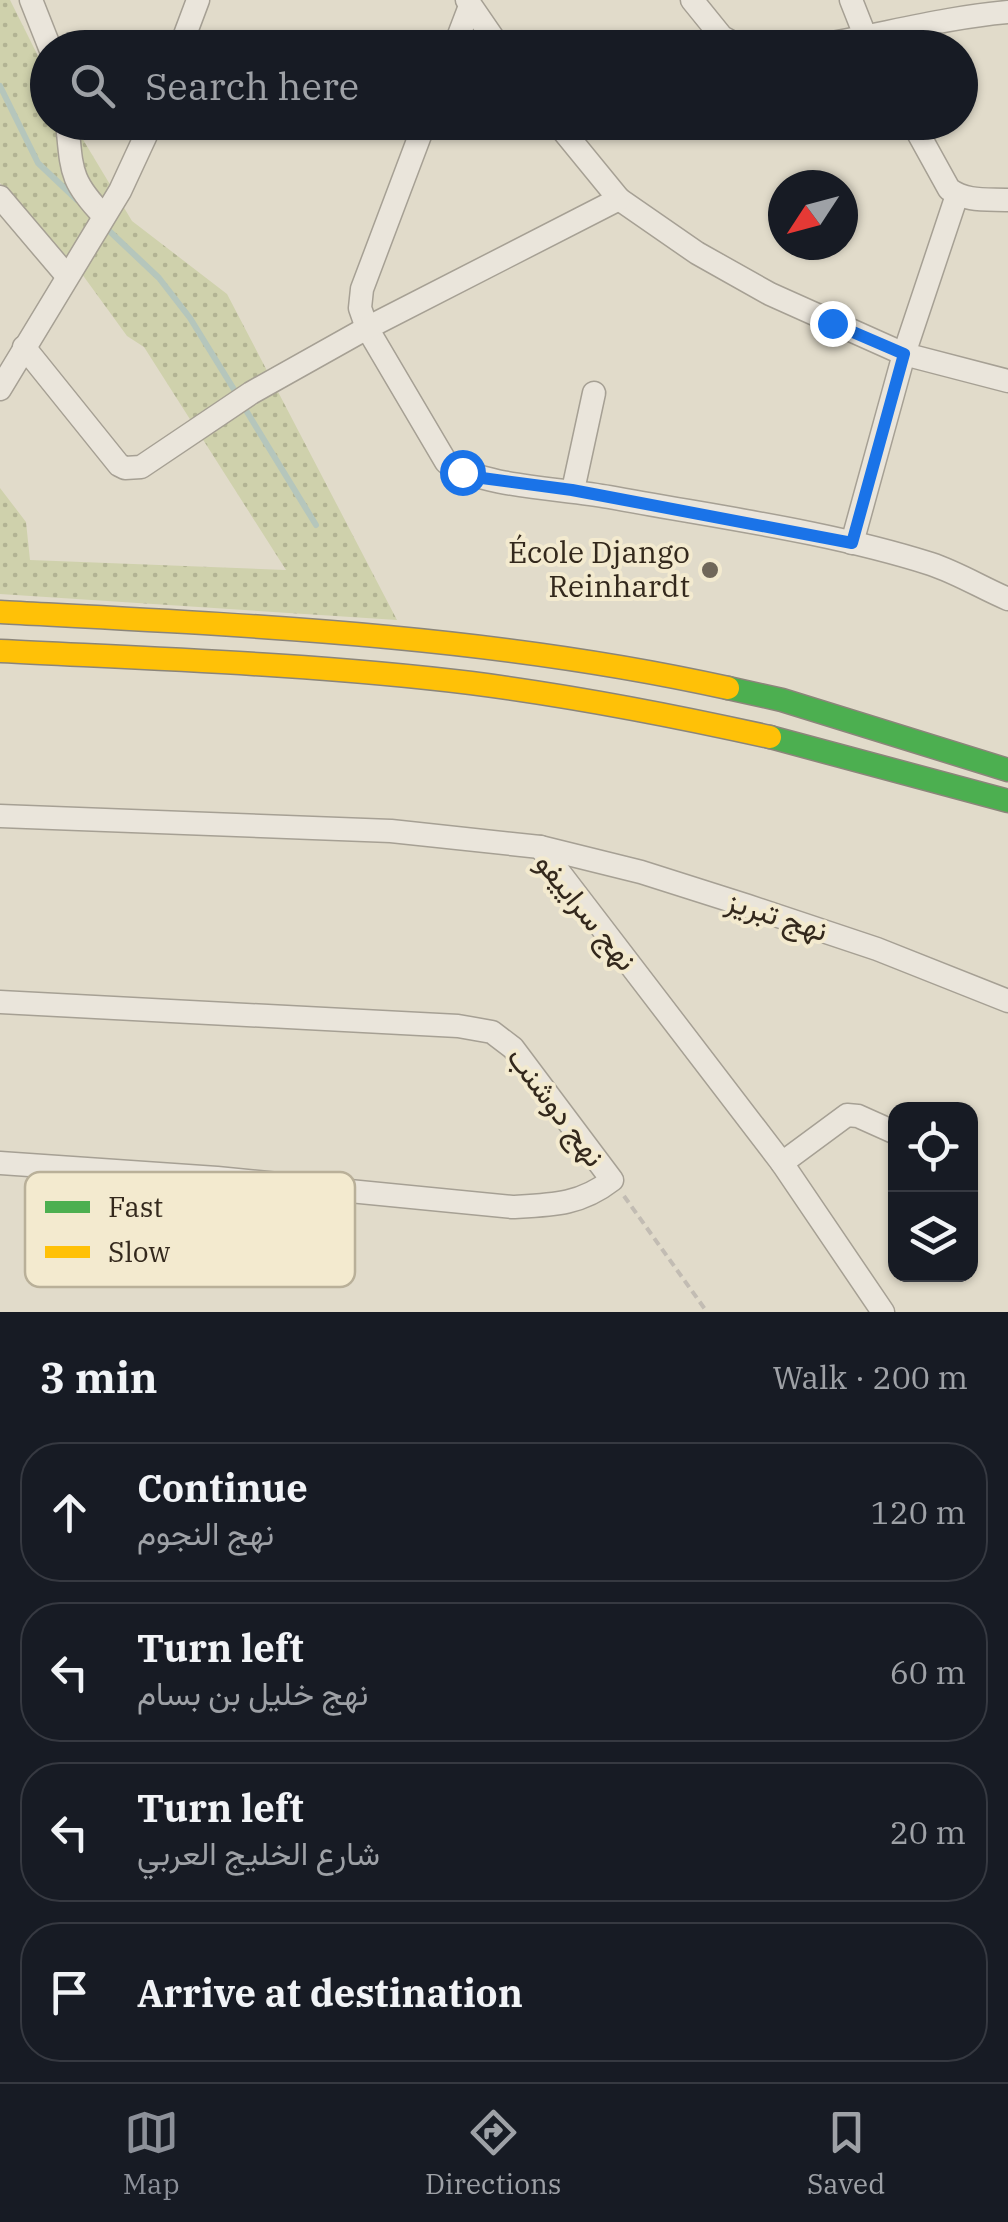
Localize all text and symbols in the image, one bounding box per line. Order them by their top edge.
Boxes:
search box [30,30,978,140]
icon: search [65,58,120,113]
text: Search here [145,61,359,110]
north arrow [768,170,858,260]
route end [810,301,856,347]
route start [440,450,486,496]
place label: École Django Reinhardt [508,532,690,605]
marker: École Django Reinhardt [699,559,721,581]
street label: نهج سراييفو [526,844,647,979]
street label: نهج تبريز [720,880,833,951]
street label: نهج دوشنب [498,1038,615,1175]
map controls [888,1102,978,1282]
button: locate [888,1102,978,1192]
legend [25,1172,355,1287]
text: Fast [108,1188,163,1225]
button: layers [888,1192,978,1282]
text: Slow [108,1233,170,1270]
text: 3 min [40,1350,158,1405]
text: Walk · 200 m [772,1356,968,1398]
text: Continue [137,1463,308,1512]
icon: ahead [42,1485,97,1540]
text: 120 m [870,1491,966,1533]
text: نهج النجوم [137,1512,274,1554]
text: Turn left [137,1623,304,1672]
icon: left [42,1645,97,1700]
text: 60 m [890,1651,966,1693]
text: نهج خليل بن بسام [137,1672,368,1714]
text: Turn left [137,1783,304,1832]
icon: left [42,1805,97,1860]
text: 20 m [890,1811,966,1853]
text: شارع الخليج العربي [137,1832,380,1874]
icon: arrive [42,1965,97,2020]
text: Arrive at destination [137,1968,523,2017]
tab: Map [123,2105,180,2202]
tab: Directions [425,2105,562,2202]
tab: Saved [807,2105,885,2202]

